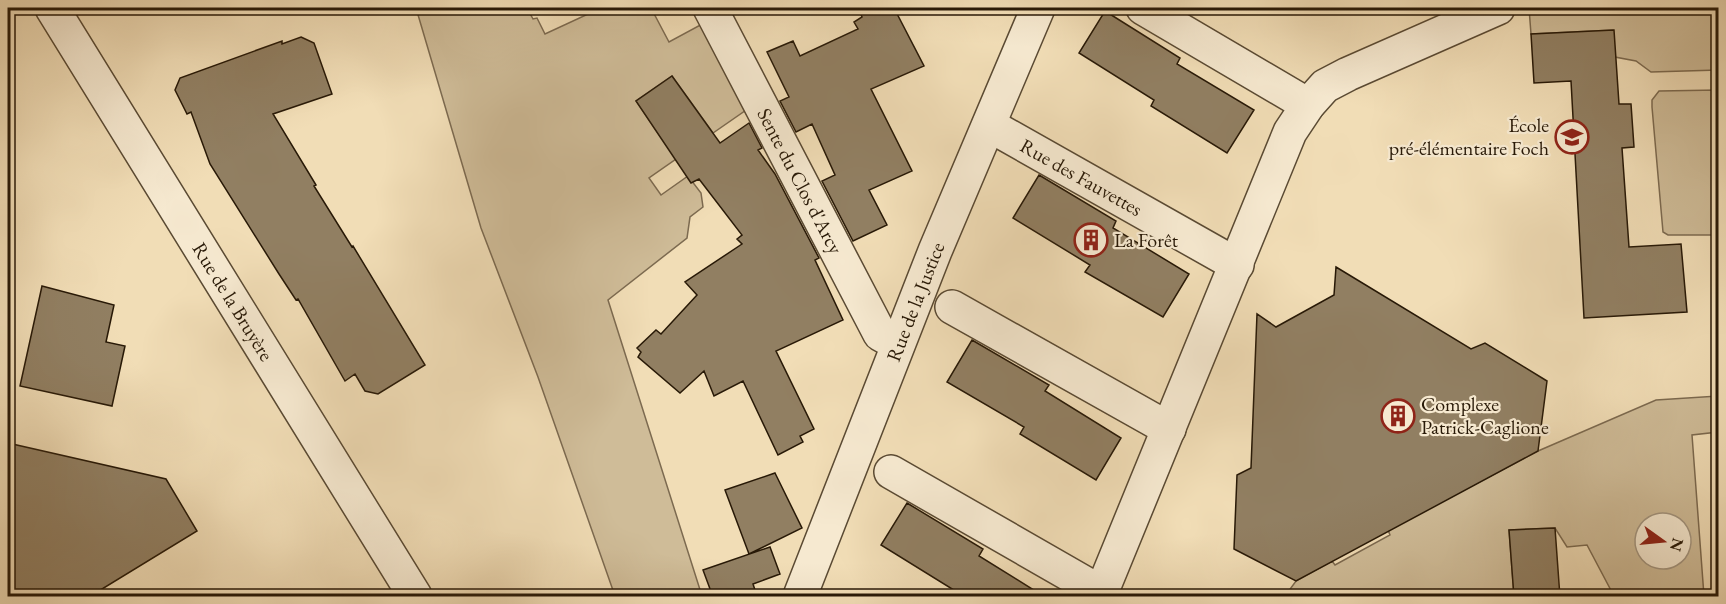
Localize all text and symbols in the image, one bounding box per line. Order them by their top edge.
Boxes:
street label: Sente du Clos d'Arcy [751,104,849,259]
place label: École pré-élémentaire Foch [1389,112,1549,161]
school or university icon: École pré-élémentaire Foch [1554,119,1590,155]
street label: Rue des Fauvettes [1016,132,1147,222]
building icon: La Forêt [1073,222,1109,258]
place label: La Forêt [1114,227,1179,253]
street label: Rue de la Bruyère [187,237,280,366]
street label: Rue de la Justice [880,238,950,365]
place label: Complexe Patrick-Caglione [1421,391,1549,440]
building icon: Complexe Patrick-Caglione [1380,398,1416,434]
north arrow [1633,511,1693,571]
text: N [1665,536,1689,554]

